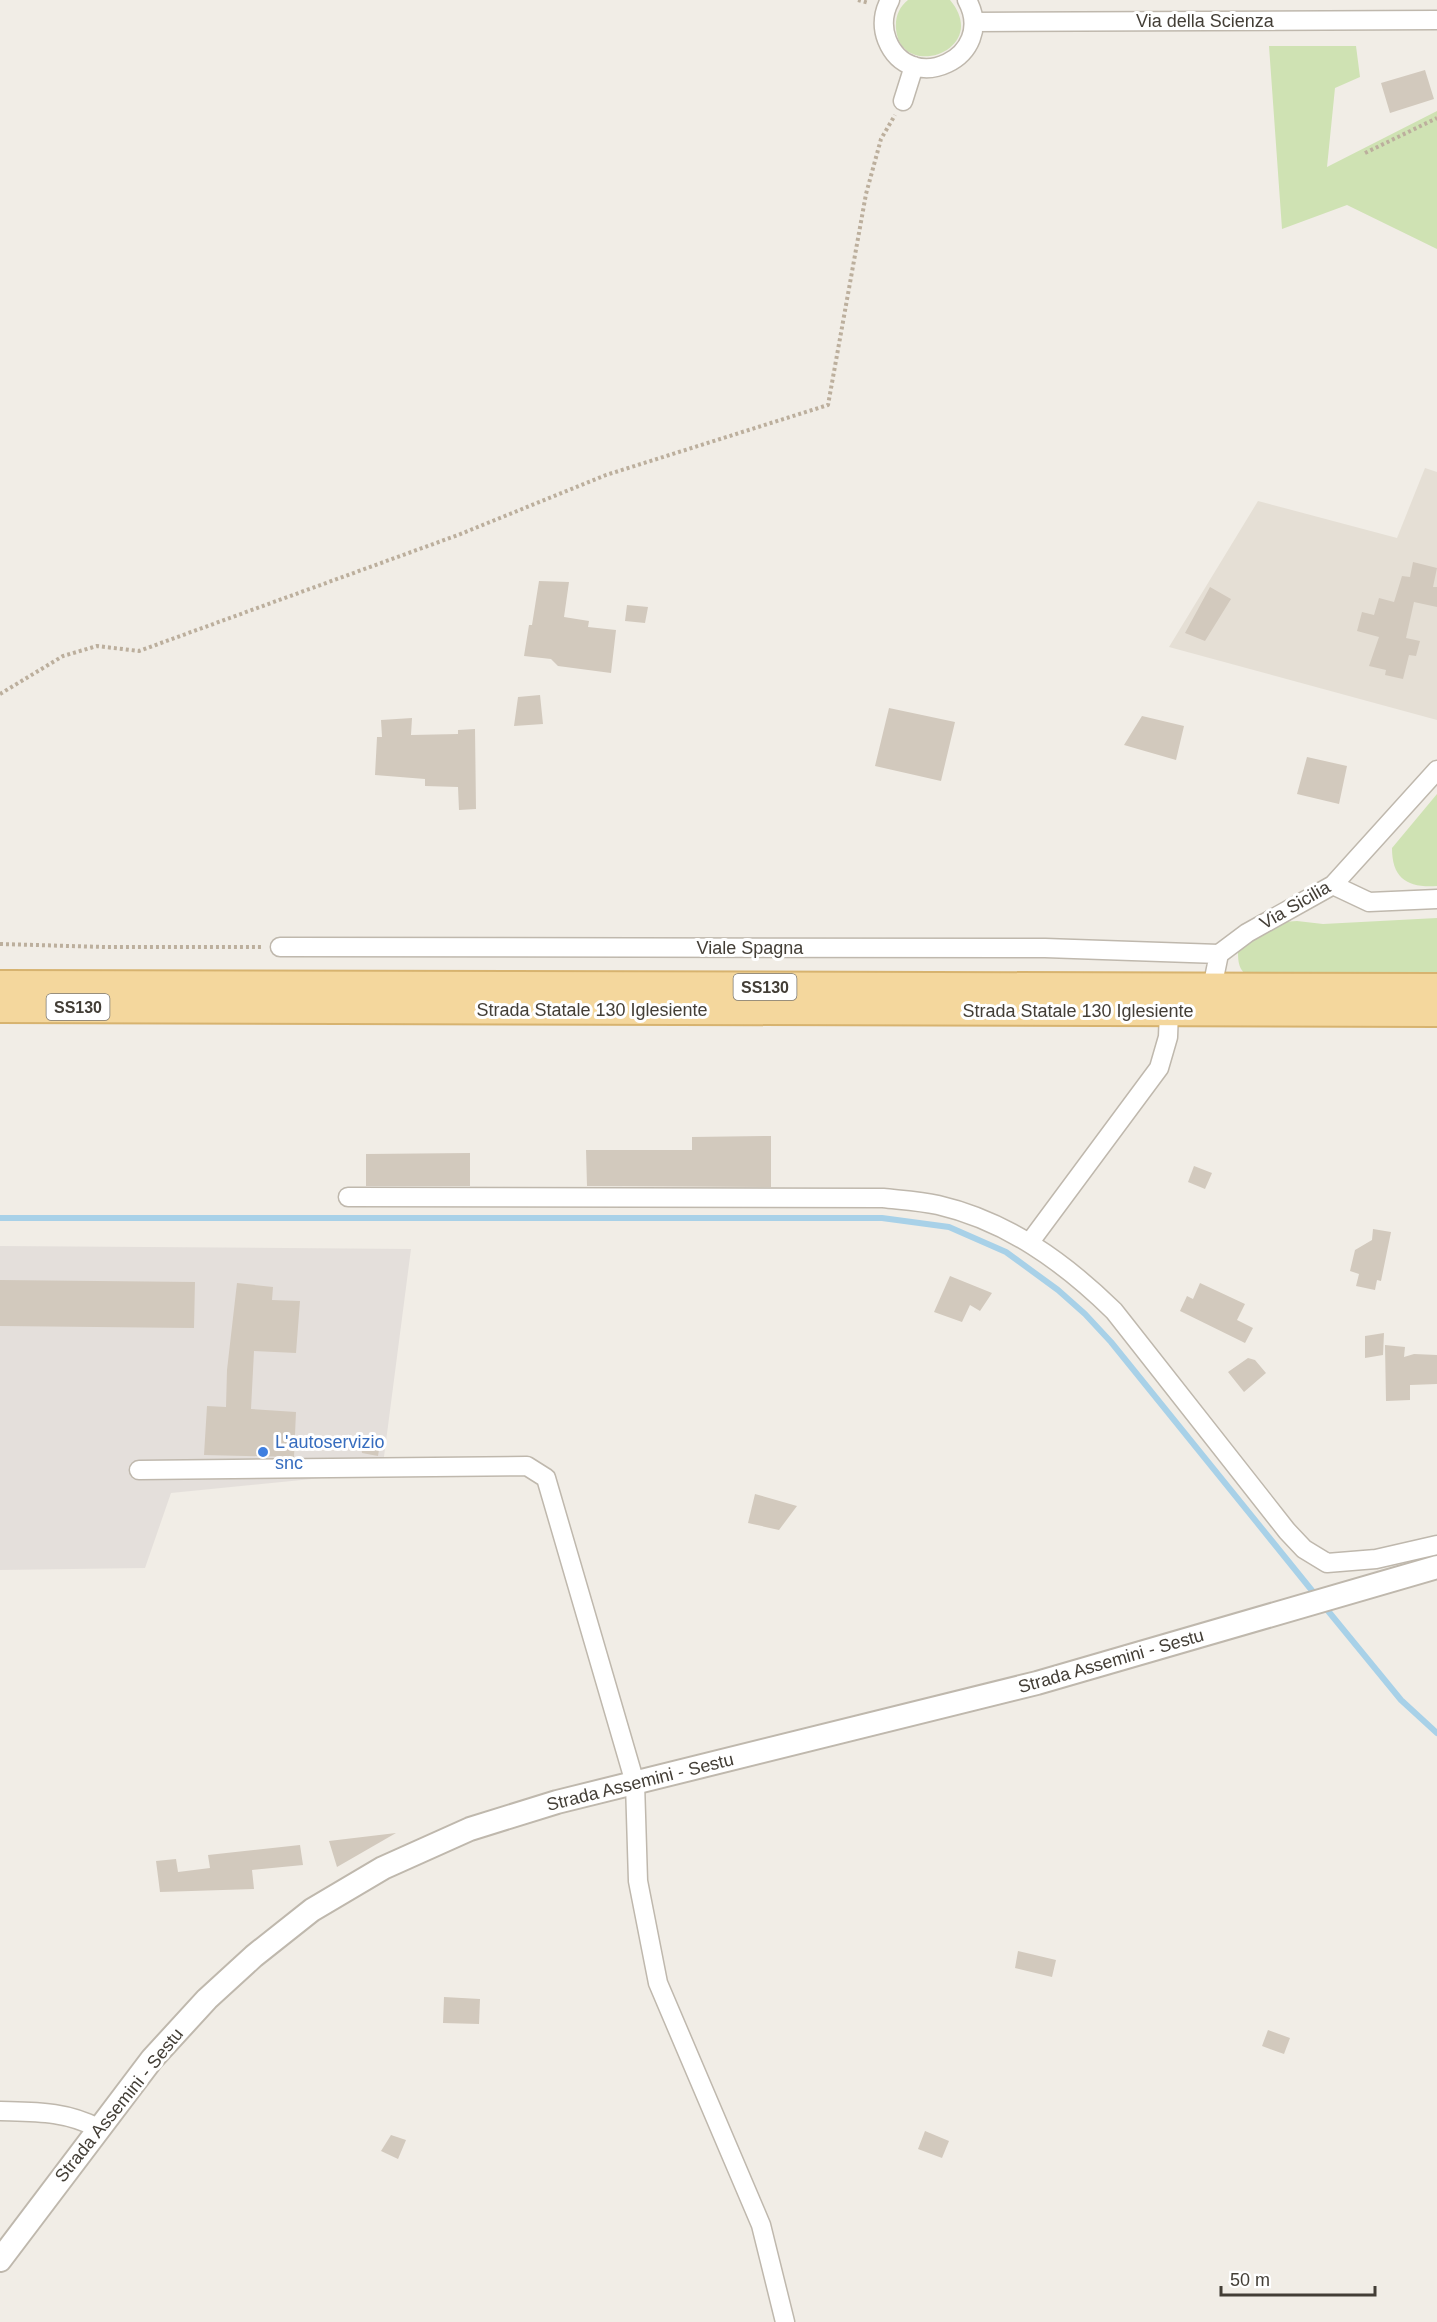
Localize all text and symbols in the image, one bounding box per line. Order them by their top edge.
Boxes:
street label: Via della Scienza [1136,11,1275,31]
street label: Via Sicilia [1256,876,1334,933]
street label: Viale Spagna [697,938,804,958]
road number: SS130 [734,974,796,1000]
road number: SS130 [46,994,110,1020]
street label: Strada Statale 130 Iglesiente [476,1000,708,1020]
street label: Strada Statale 130 Iglesiente [962,1001,1194,1021]
place label: L'autoservizio snc [275,1432,385,1473]
marker: L'autoservizio snc [256,1445,270,1459]
street label: Strada Assemini - Sestu [1016,1625,1206,1697]
street label: Strada Assemini - Sestu [544,1749,736,1815]
street label: Strada Assemini - Sestu [51,2024,187,2186]
scale bar [1221,2259,1376,2297]
text: 50 m [1230,2270,1270,2290]

